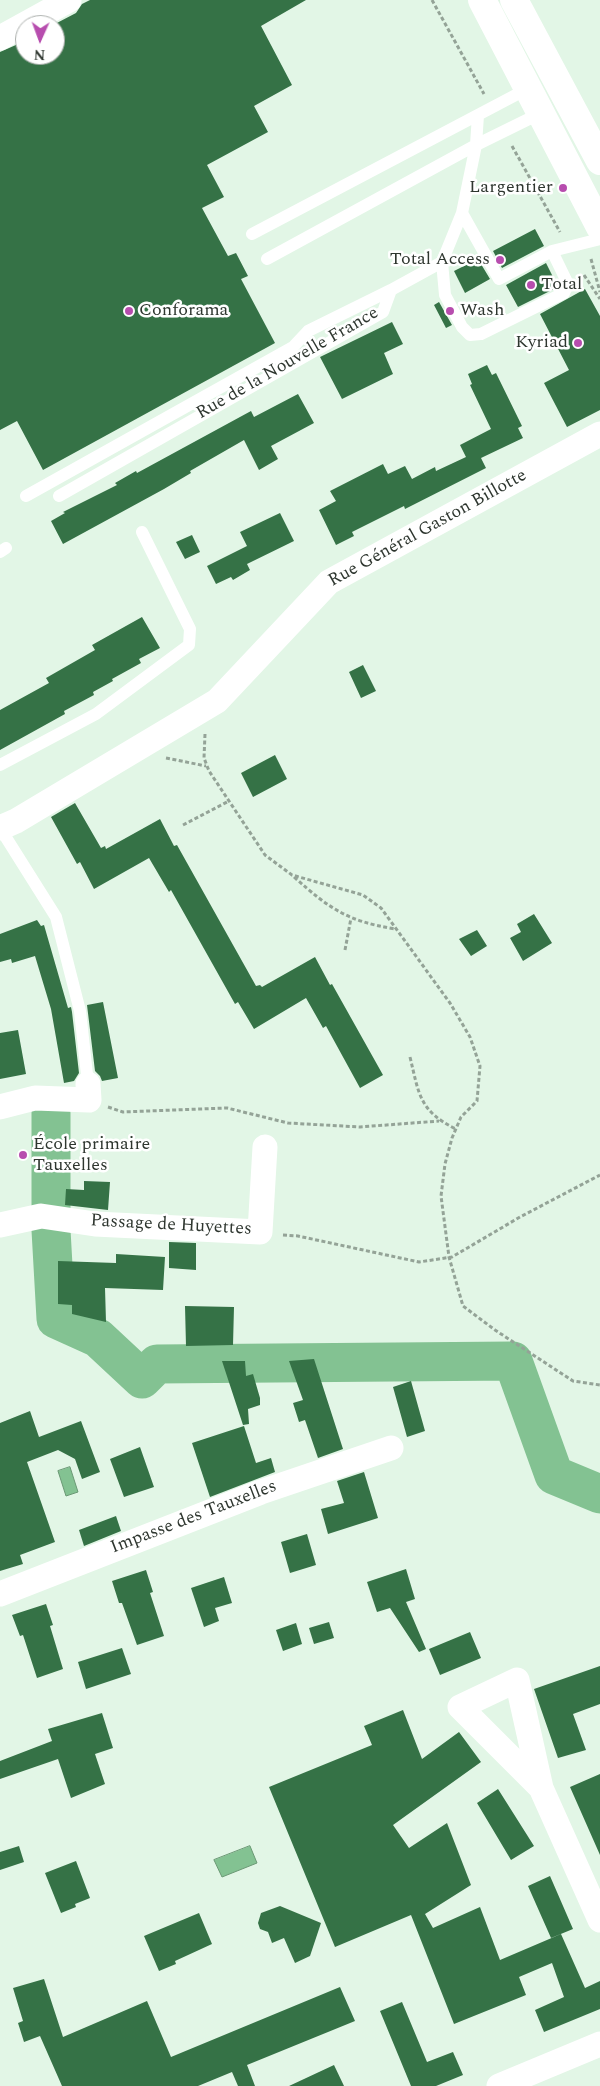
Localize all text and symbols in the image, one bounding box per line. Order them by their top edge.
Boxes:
north arrow [15,15,65,65]
text: N [33,44,46,65]
place label: Largentier [469,177,553,199]
marker: Largentier [557,182,569,194]
place label: Total Access [390,249,490,271]
marker: Total Access [494,254,506,266]
place label: Total [541,274,582,296]
marker: Total [525,279,537,291]
place label: Conforama [139,300,228,322]
place label: Wash [460,300,504,322]
street label: Rue de la Nouvelle France [193,303,383,425]
marker: Conforama [123,305,135,317]
marker: Wash [444,305,456,317]
place label: Kyriad [515,332,568,354]
marker: Kyriad [572,337,584,349]
street label: Rue Général Gaston Billotte [325,465,531,593]
place label: École primaire Tauxelles [33,1134,150,1176]
marker: École primaire Tauxelles [17,1149,29,1161]
street label: Passage de Huyettes [90,1211,252,1241]
street label: Impasse des Tauxelles [108,1476,280,1560]

